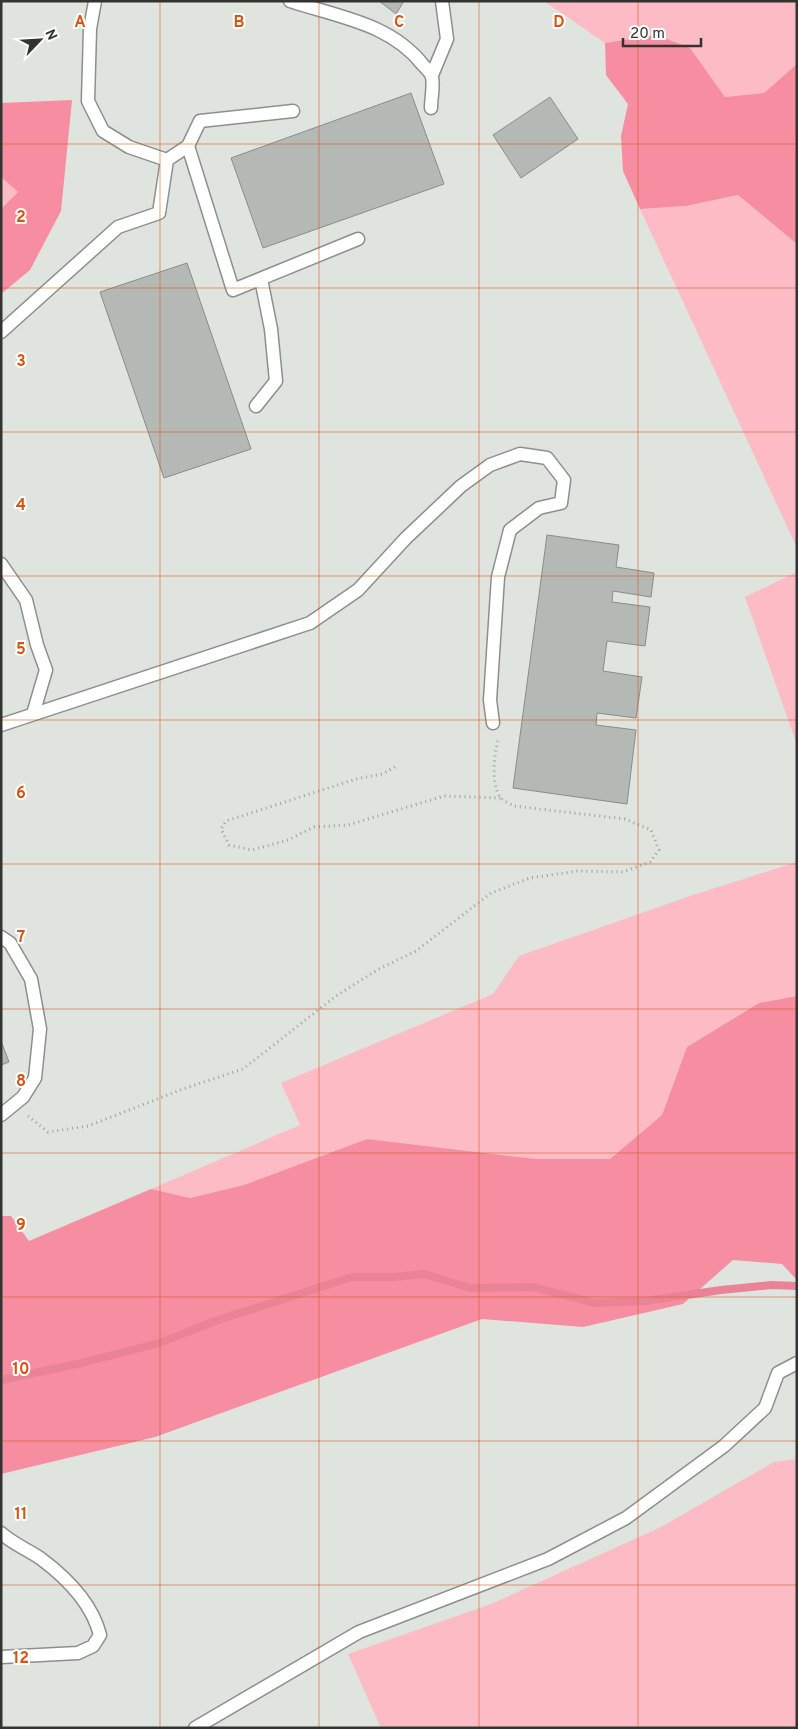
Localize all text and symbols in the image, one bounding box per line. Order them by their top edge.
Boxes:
text: A [74,13,86,33]
text: B [233,13,245,33]
text: C [394,13,404,33]
text: D [553,13,565,33]
north arrow [15,15,65,65]
scale bar [623,15,700,47]
text: 20 m [630,25,665,44]
text: N [41,27,60,43]
text: 2 [16,208,26,228]
text: 3 [16,352,26,372]
text: 4 [16,496,26,516]
text: 5 [16,640,26,660]
text: 6 [16,784,26,804]
text: 7 [17,928,25,948]
text: 8 [16,1072,26,1092]
text: 9 [16,1216,26,1236]
text: 10 [13,1360,29,1380]
text: 11 [15,1505,27,1525]
text: 12 [13,1649,29,1669]

